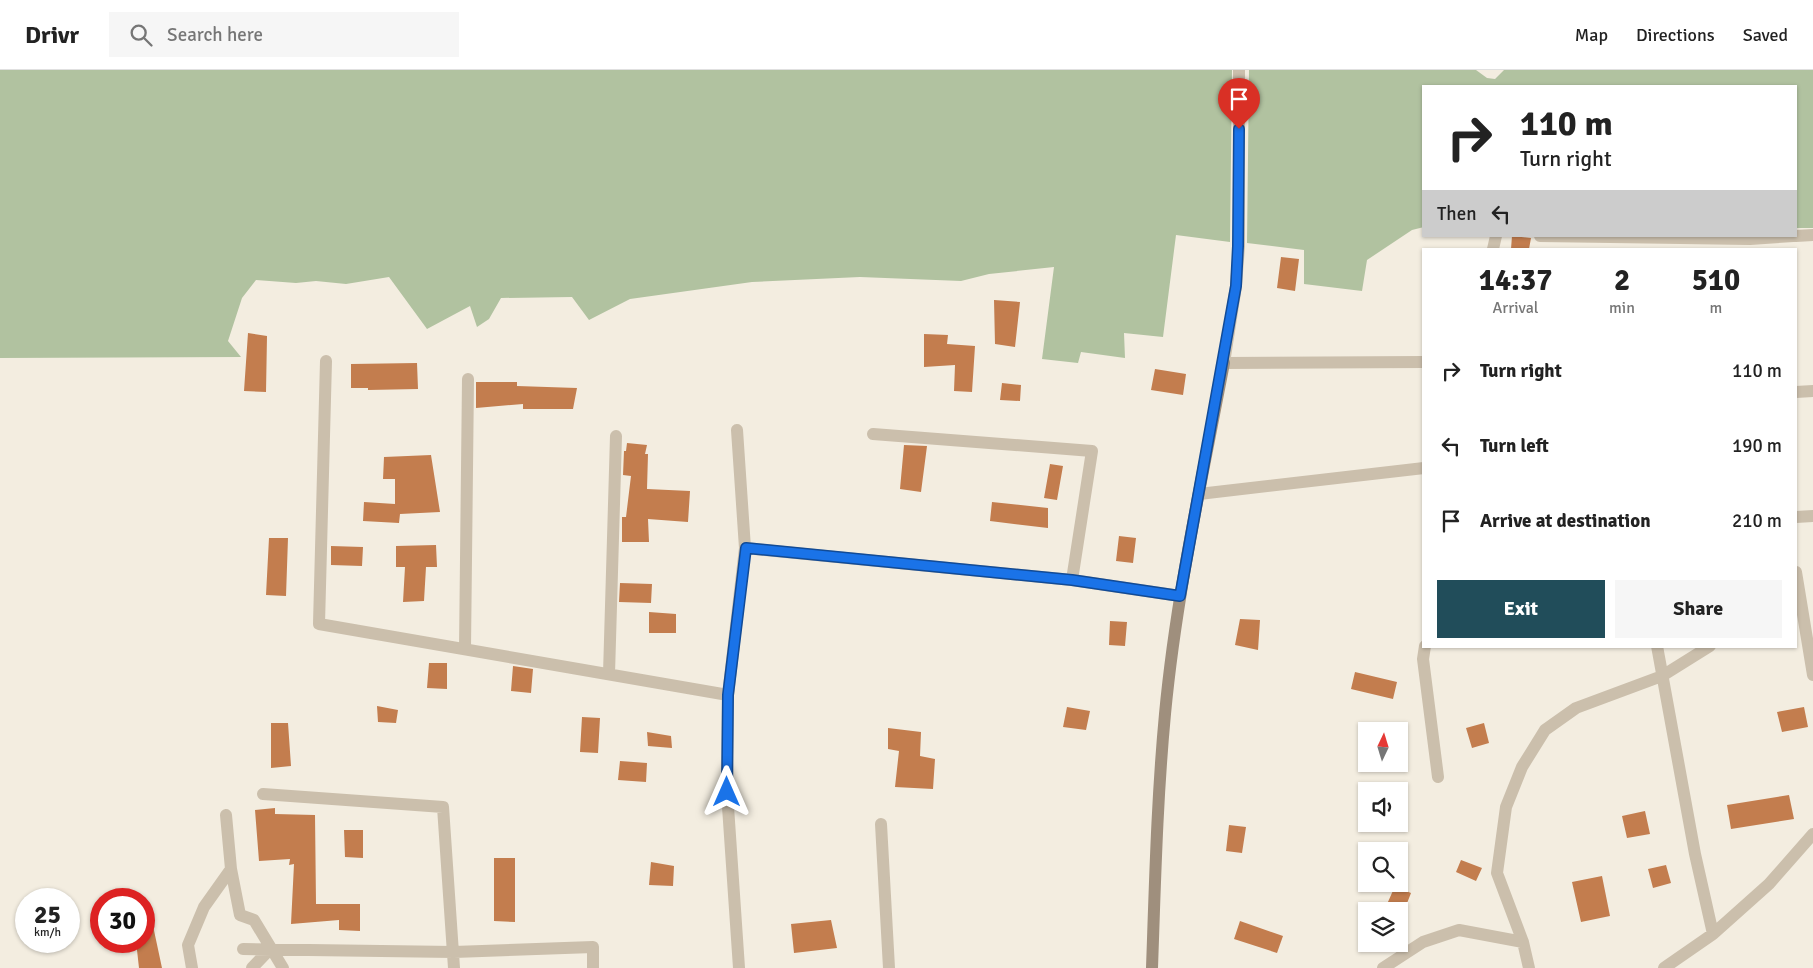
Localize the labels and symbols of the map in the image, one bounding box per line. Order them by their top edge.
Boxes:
pin [1218,78,1260,129]
north arrow [1358,722,1408,772]
position arrow [700,765,752,817]
speed limit sign: 30 [90,888,155,953]

